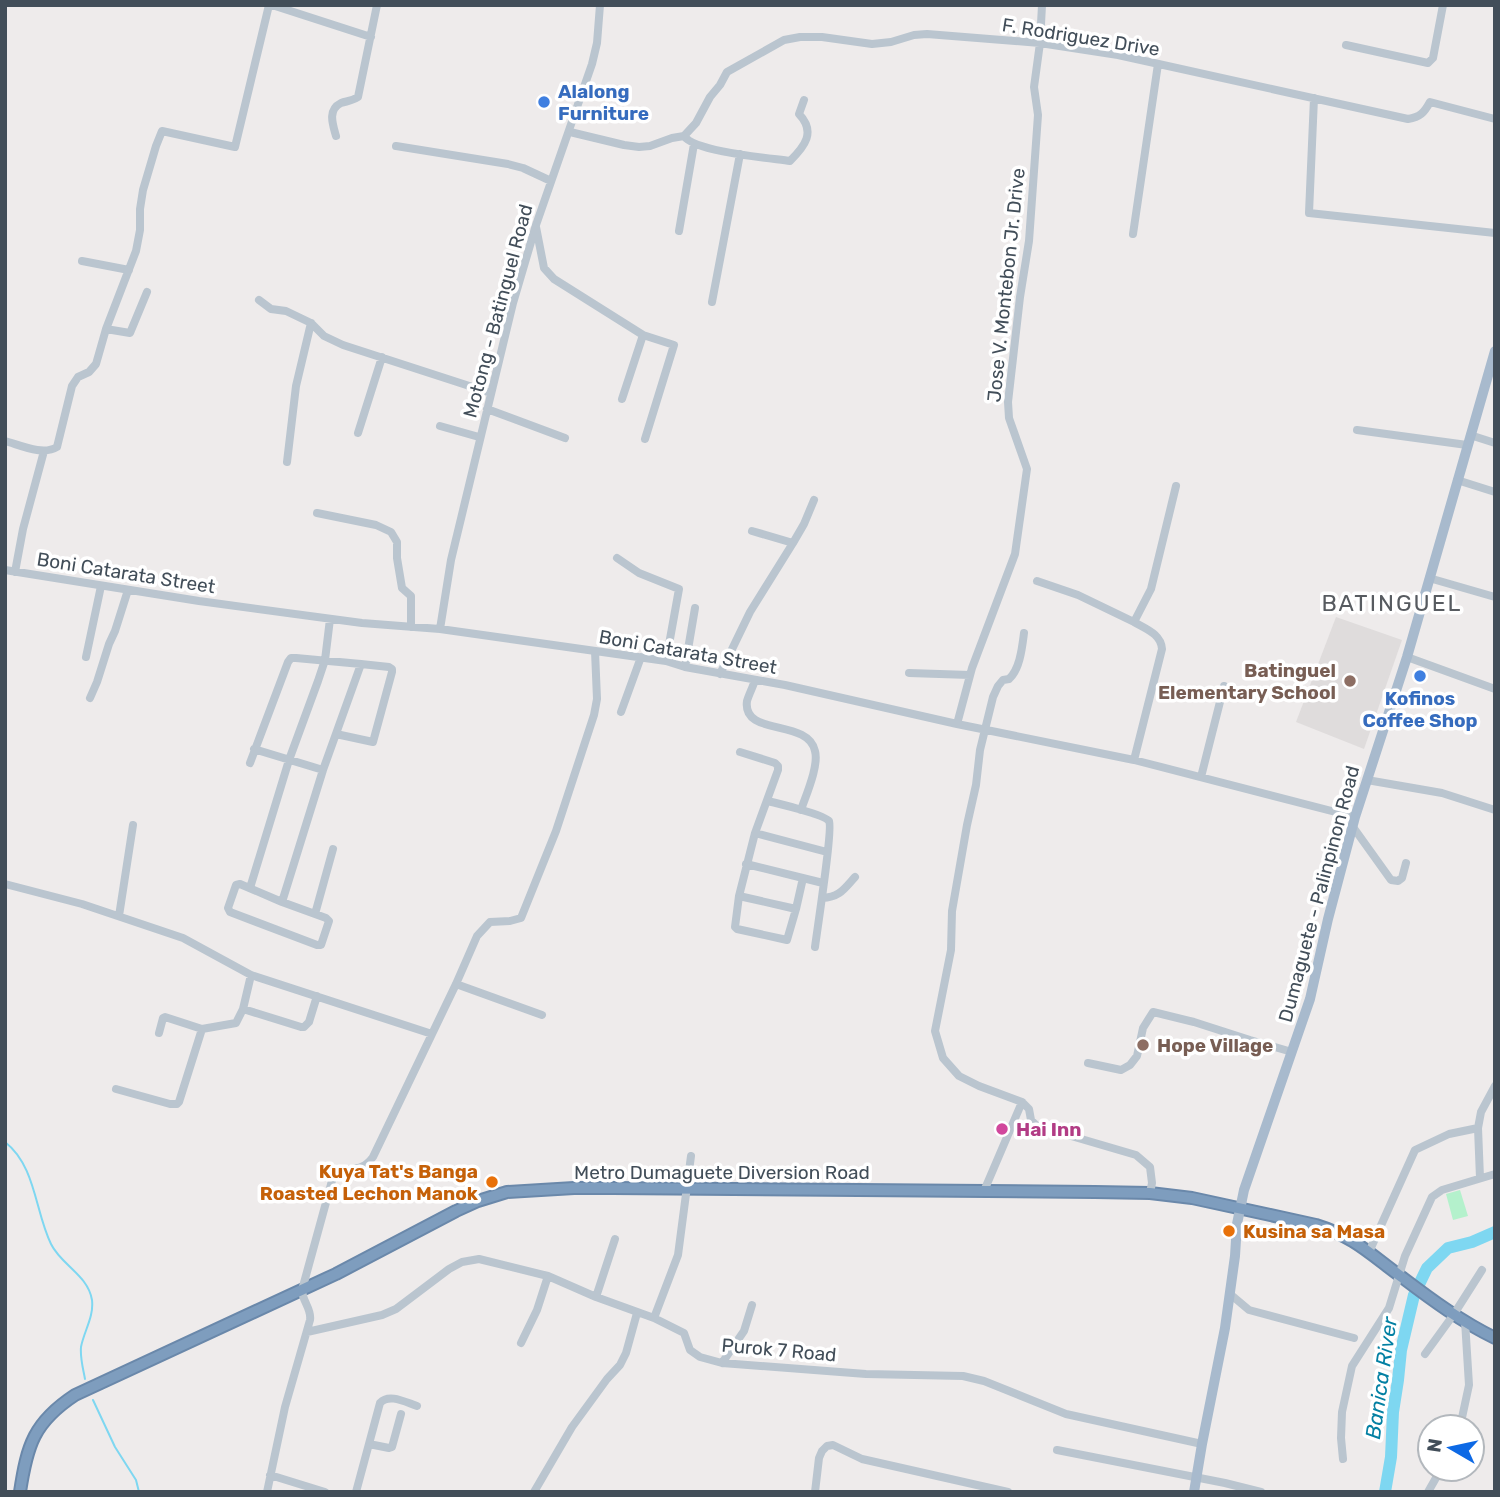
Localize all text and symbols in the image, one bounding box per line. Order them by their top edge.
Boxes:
street label: F. Rodriguez Drive [1001,13,1161,61]
place label: Alalong Furniture [558,80,649,125]
marker: Alalong Furniture [536,94,552,110]
street label: Jose V. Montebon Jr. Drive [982,167,1030,403]
street label: Motong - Batinguel Road [458,202,538,420]
street label: Boni Catarata Street [35,548,217,599]
district label: BATINGUEL [1321,589,1463,617]
street label: Boni Catarata Street [597,625,779,679]
place label: Batinguel Elementary School [1158,659,1336,704]
marker: Kofinos Coffee Shop [1412,668,1428,684]
marker: Batinguel Elementary School [1342,673,1358,689]
place label: Kofinos Coffee Shop [1362,687,1478,732]
street label: Dumaguete - Palinpinon Road [1274,763,1364,1025]
place label: Hope Village [1157,1034,1273,1057]
marker: Hope Village [1135,1037,1151,1053]
place label: Hai Inn [1016,1118,1081,1141]
marker: Hai Inn [994,1121,1010,1137]
place label: Kuya Tat's Banga Roasted Lechon Manok [260,1160,478,1205]
street label: Metro Dumaguete Diversion Road [574,1161,870,1184]
marker: Kuya Tat's Banga Roasted Lechon Manok [484,1174,500,1190]
place label: Kusina sa Masa [1243,1220,1385,1243]
marker: Kusina sa Masa [1221,1223,1237,1239]
water label: Banica River [1360,1314,1402,1441]
street label: Purok 7 Road [721,1334,837,1366]
north arrow [1416,1413,1486,1483]
text: N [1422,1437,1447,1454]

